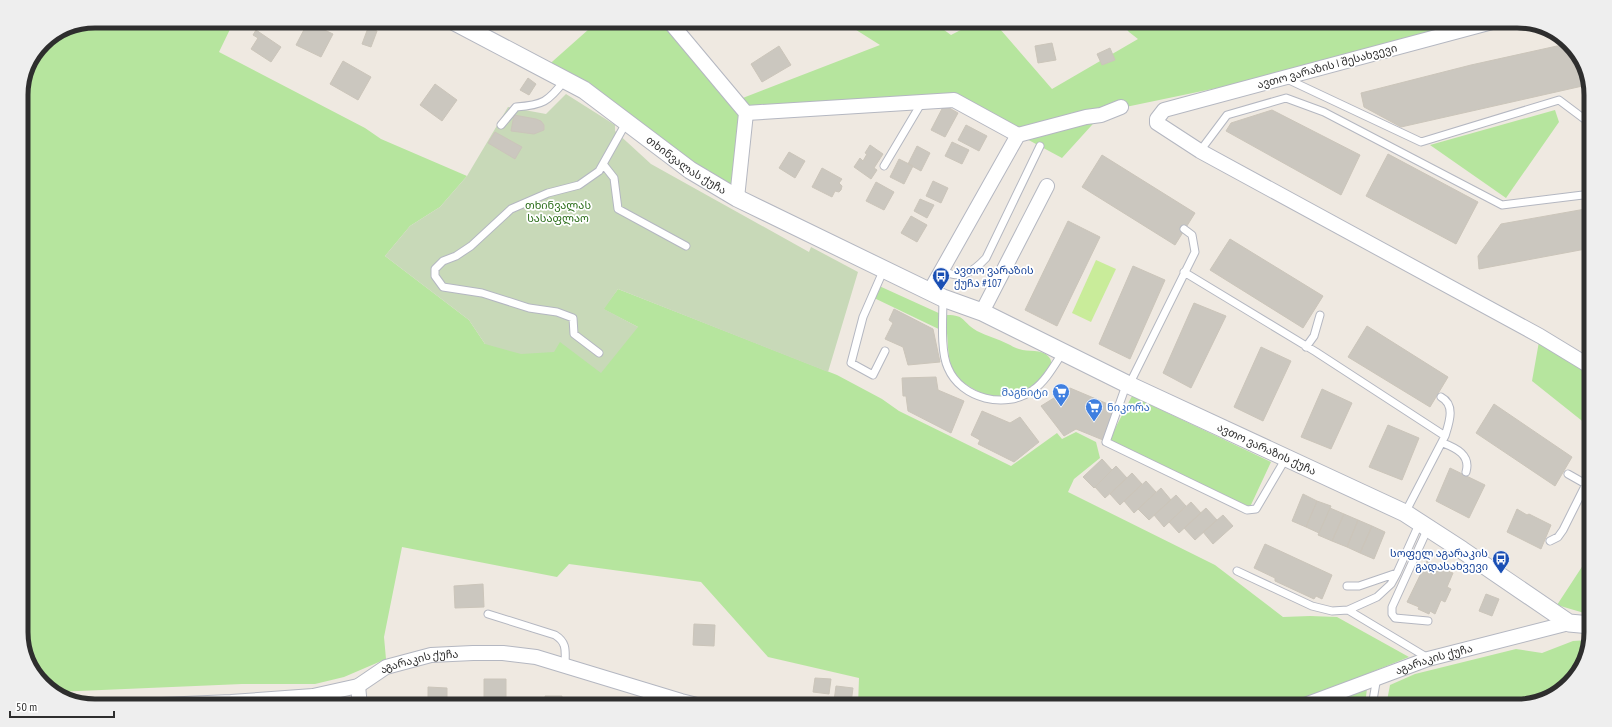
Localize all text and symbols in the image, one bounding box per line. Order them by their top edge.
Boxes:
street label: ავთო ვარაზის I შესახვევი [1255,41,1399,91]
street label: თხინვალას ქუჩა [644,133,729,197]
park label: თხინვალას სასაფლაო [525,198,591,225]
place label: ავთო ვარაზის ქუჩა #107 [954,263,1034,290]
bus stop icon: ავთო ვარაზის ქუჩა #107 [931,266,951,291]
supermarket icon: მაგნიტი [1051,382,1071,407]
place label: მაგნიტი [1001,385,1048,399]
supermarket icon: ნიკორა [1084,397,1104,422]
place label: ნიკორა [1107,400,1150,414]
street label: ავთო ვარაზის ქუჩა [1215,420,1319,478]
place label: სოფელ აგარაკის გადასახვევი [1390,546,1488,573]
bus stop icon: სოფელ აგარაკის გადასახვევი [1491,549,1511,574]
street label: აგარაკის ქუჩა [1393,641,1474,678]
street label: აგარაკის ქუჩა [377,647,459,676]
scale bar [10,693,114,719]
text: 50 m [16,699,37,714]

